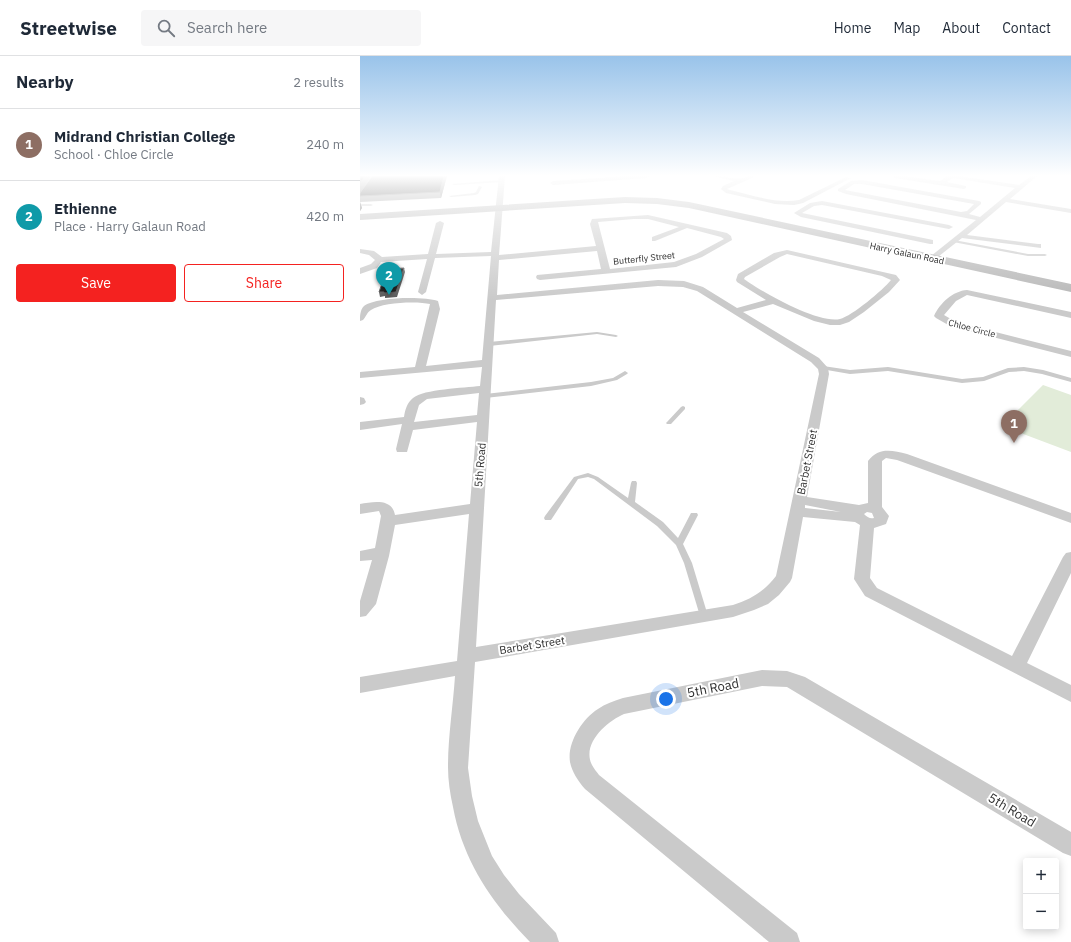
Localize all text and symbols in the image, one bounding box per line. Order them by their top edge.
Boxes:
search box [141,10,421,46]
text: Streetwise [20,16,117,40]
icon: search [155,17,177,39]
text: Search here [187,18,267,37]
text: Home [834,19,871,37]
text: Map [893,19,920,37]
text: About [942,19,980,37]
text: Contact [1002,19,1051,37]
text: Nearby [16,71,74,93]
text: 2 results [293,74,344,91]
text: Midrand Christian College [54,127,235,146]
text: 1 [25,136,33,153]
text: 240 m [306,136,344,153]
text: School · Chloe Circle [54,146,174,163]
text: Ethienne [54,199,117,218]
text: 2 [25,208,33,225]
text: 420 m [306,208,344,225]
text: Place · Harry Galaun Road [54,218,206,235]
street label: Harry Galaun Road [869,240,945,266]
street label: Butterfly Street [613,249,675,267]
pin: 2 [376,262,402,295]
button: Save [16,264,176,302]
button: Share [184,264,344,302]
street label: Chloe Circle [947,316,997,340]
pin: 1 [1001,410,1027,443]
street label: Barbet Street [794,428,820,496]
street label: 5th Road [471,442,489,488]
street label: Barbet Street [498,633,566,657]
street label: 5th Road [686,675,740,701]
your location [656,689,676,709]
street label: 5th Road [985,789,1039,831]
map controls [1023,858,1059,930]
button: + [1023,858,1059,894]
button: − [1023,894,1059,930]

